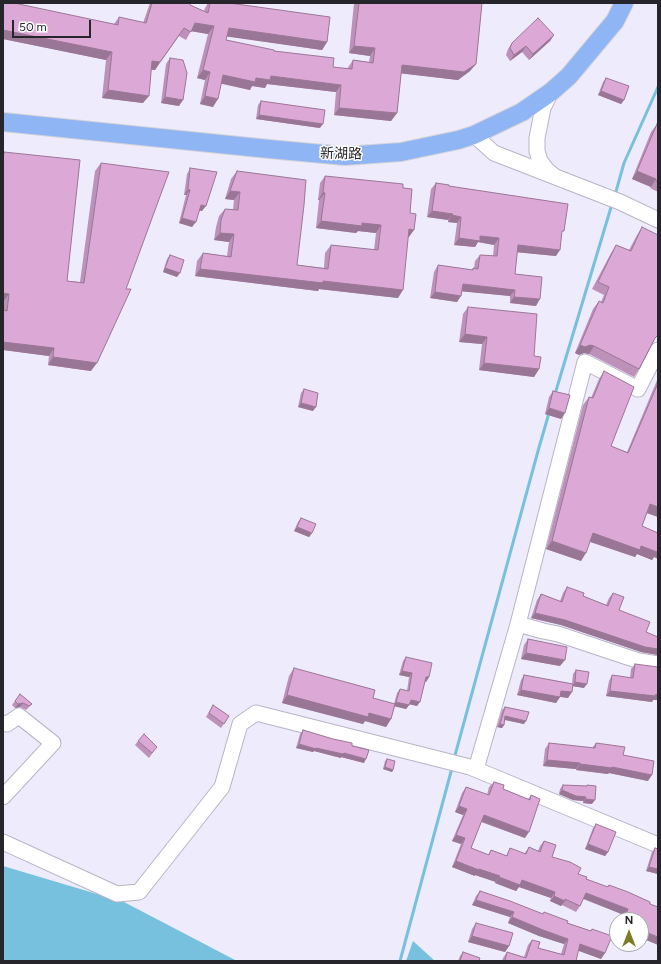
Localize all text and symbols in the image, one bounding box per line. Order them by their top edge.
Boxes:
scale bar [14,12,93,38]
text: 50 m [19,20,47,34]
street label: 新湖路 [320,145,362,163]
north arrow [609,912,649,952]
text: N [625,914,633,927]

